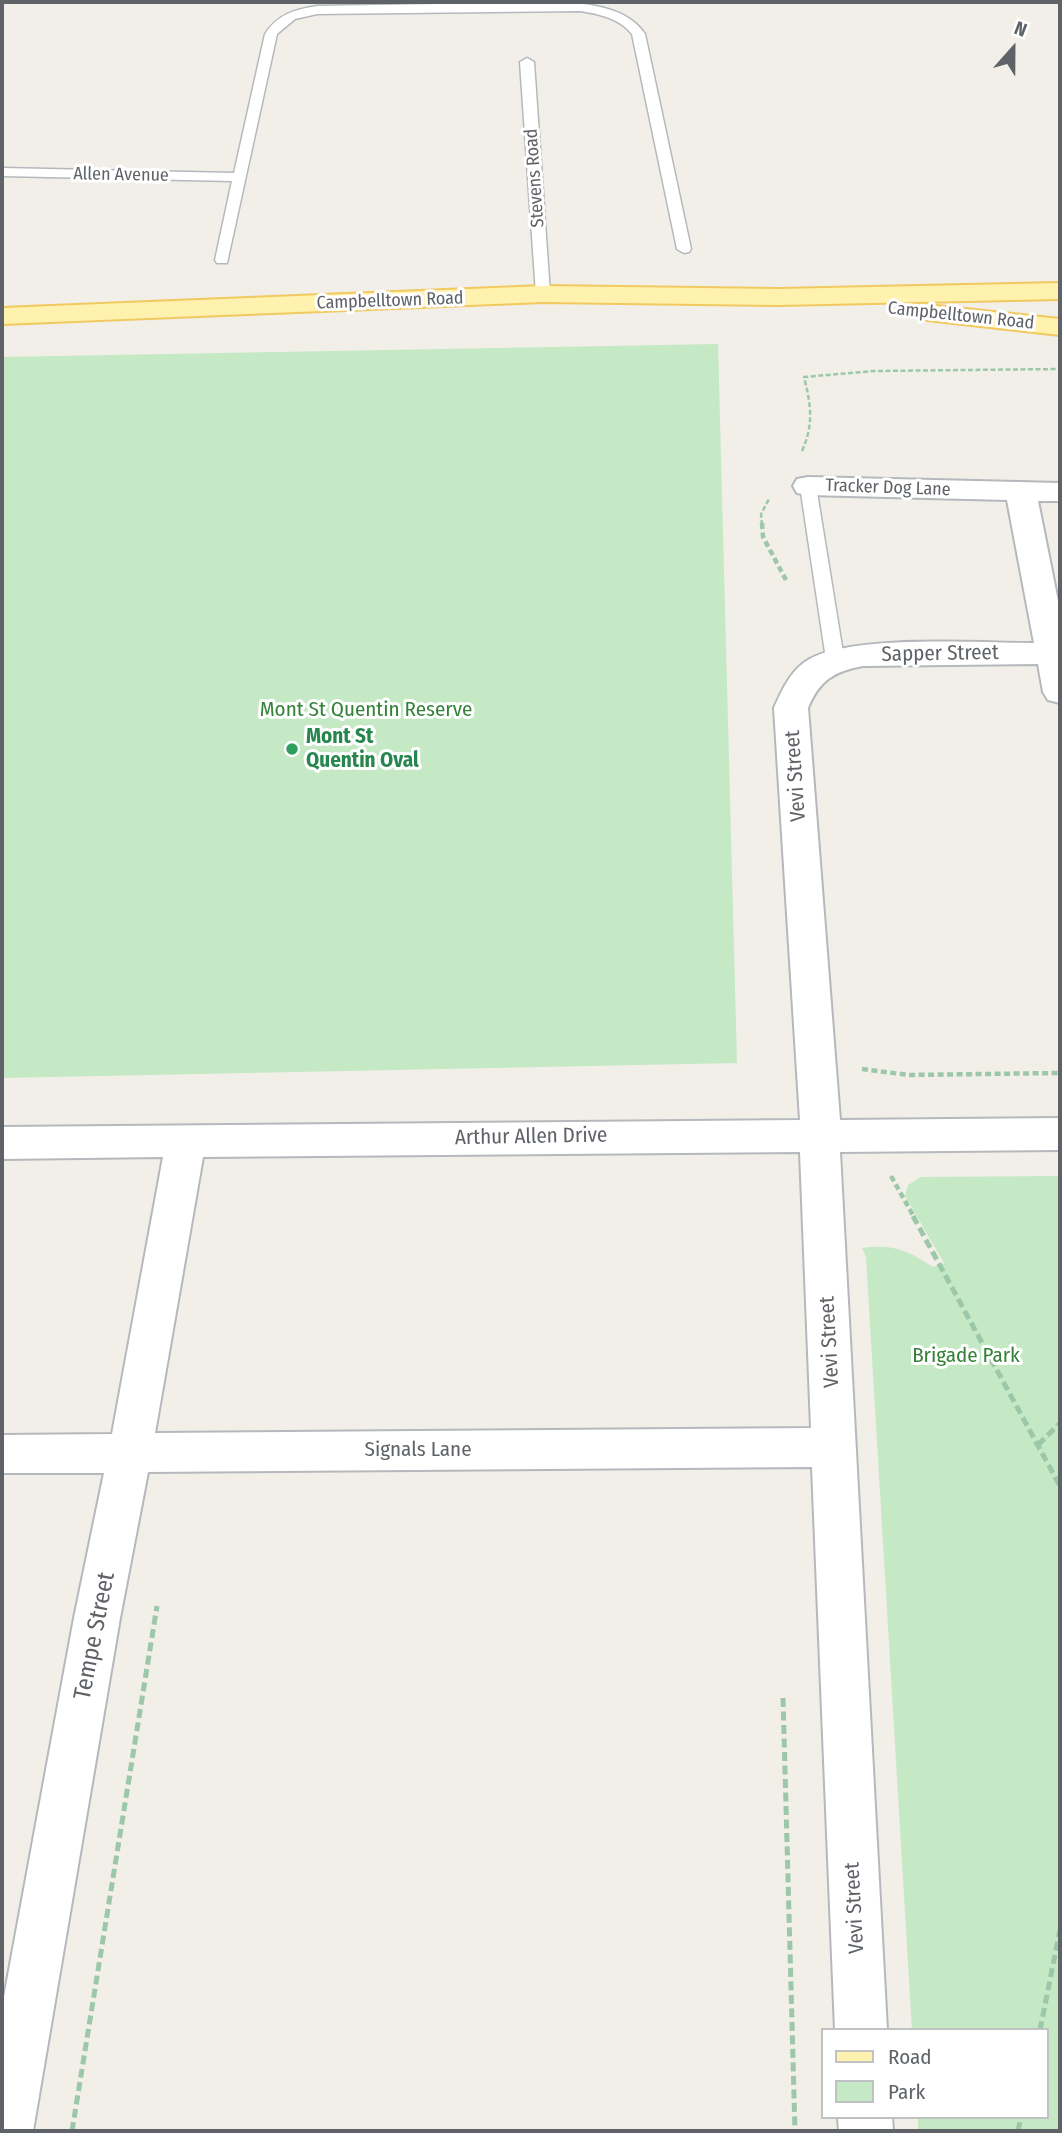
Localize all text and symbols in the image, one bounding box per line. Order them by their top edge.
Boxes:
north arrow [978,14,1048,84]
text: N [1011,16,1030,42]
street label: Stevens Road [521,128,549,228]
street label: Allen Avenue [73,163,169,187]
street label: Campbelltown Road [316,288,464,314]
street label: Campbelltown Road [887,298,1035,334]
street label: Tracker Dog Lane [825,475,951,501]
street label: Sapper Street [881,640,999,668]
park label: Mont St Quentin Reserve [260,697,472,723]
place label: Mont St Quentin Oval [306,724,419,774]
street label: Vevi Street [780,729,812,823]
marker: Mont St Quentin Oval [284,741,300,757]
street label: Arthur Allen Drive [455,1123,607,1151]
street label: Vevi Street [815,1296,845,1388]
park label: Brigade Park [912,1343,1020,1369]
street label: Signals Lane [364,1437,472,1463]
street label: Tempe Street [69,1570,121,1702]
street label: Vevi Street [840,1862,870,1954]
legend [820,2028,1048,2119]
text: Road [888,2044,932,2070]
text: Park [888,2079,925,2105]

